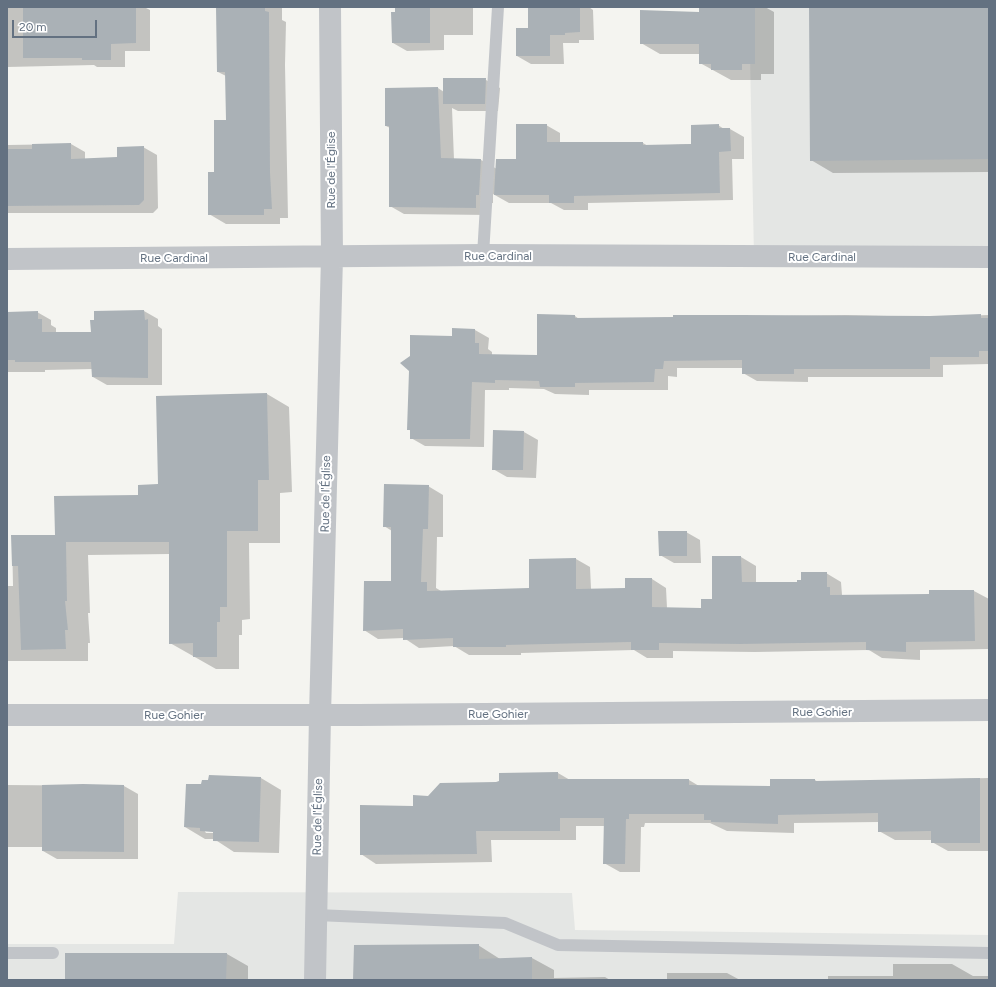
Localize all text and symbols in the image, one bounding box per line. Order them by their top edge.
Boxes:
scale bar [14,12,99,38]
text: 20 m [19,20,47,34]
street label: Rue de l'Église [324,131,338,209]
street label: Rue Cardinal [464,249,532,263]
street label: Rue Cardinal [788,250,856,264]
street label: Rue Cardinal [140,251,208,265]
street label: Rue de l'Église [318,455,334,533]
street label: Rue Gohier [792,705,852,719]
street label: Rue Gohier [468,707,528,721]
street label: Rue Gohier [144,708,204,722]
street label: Rue de l'Église [310,778,326,856]

